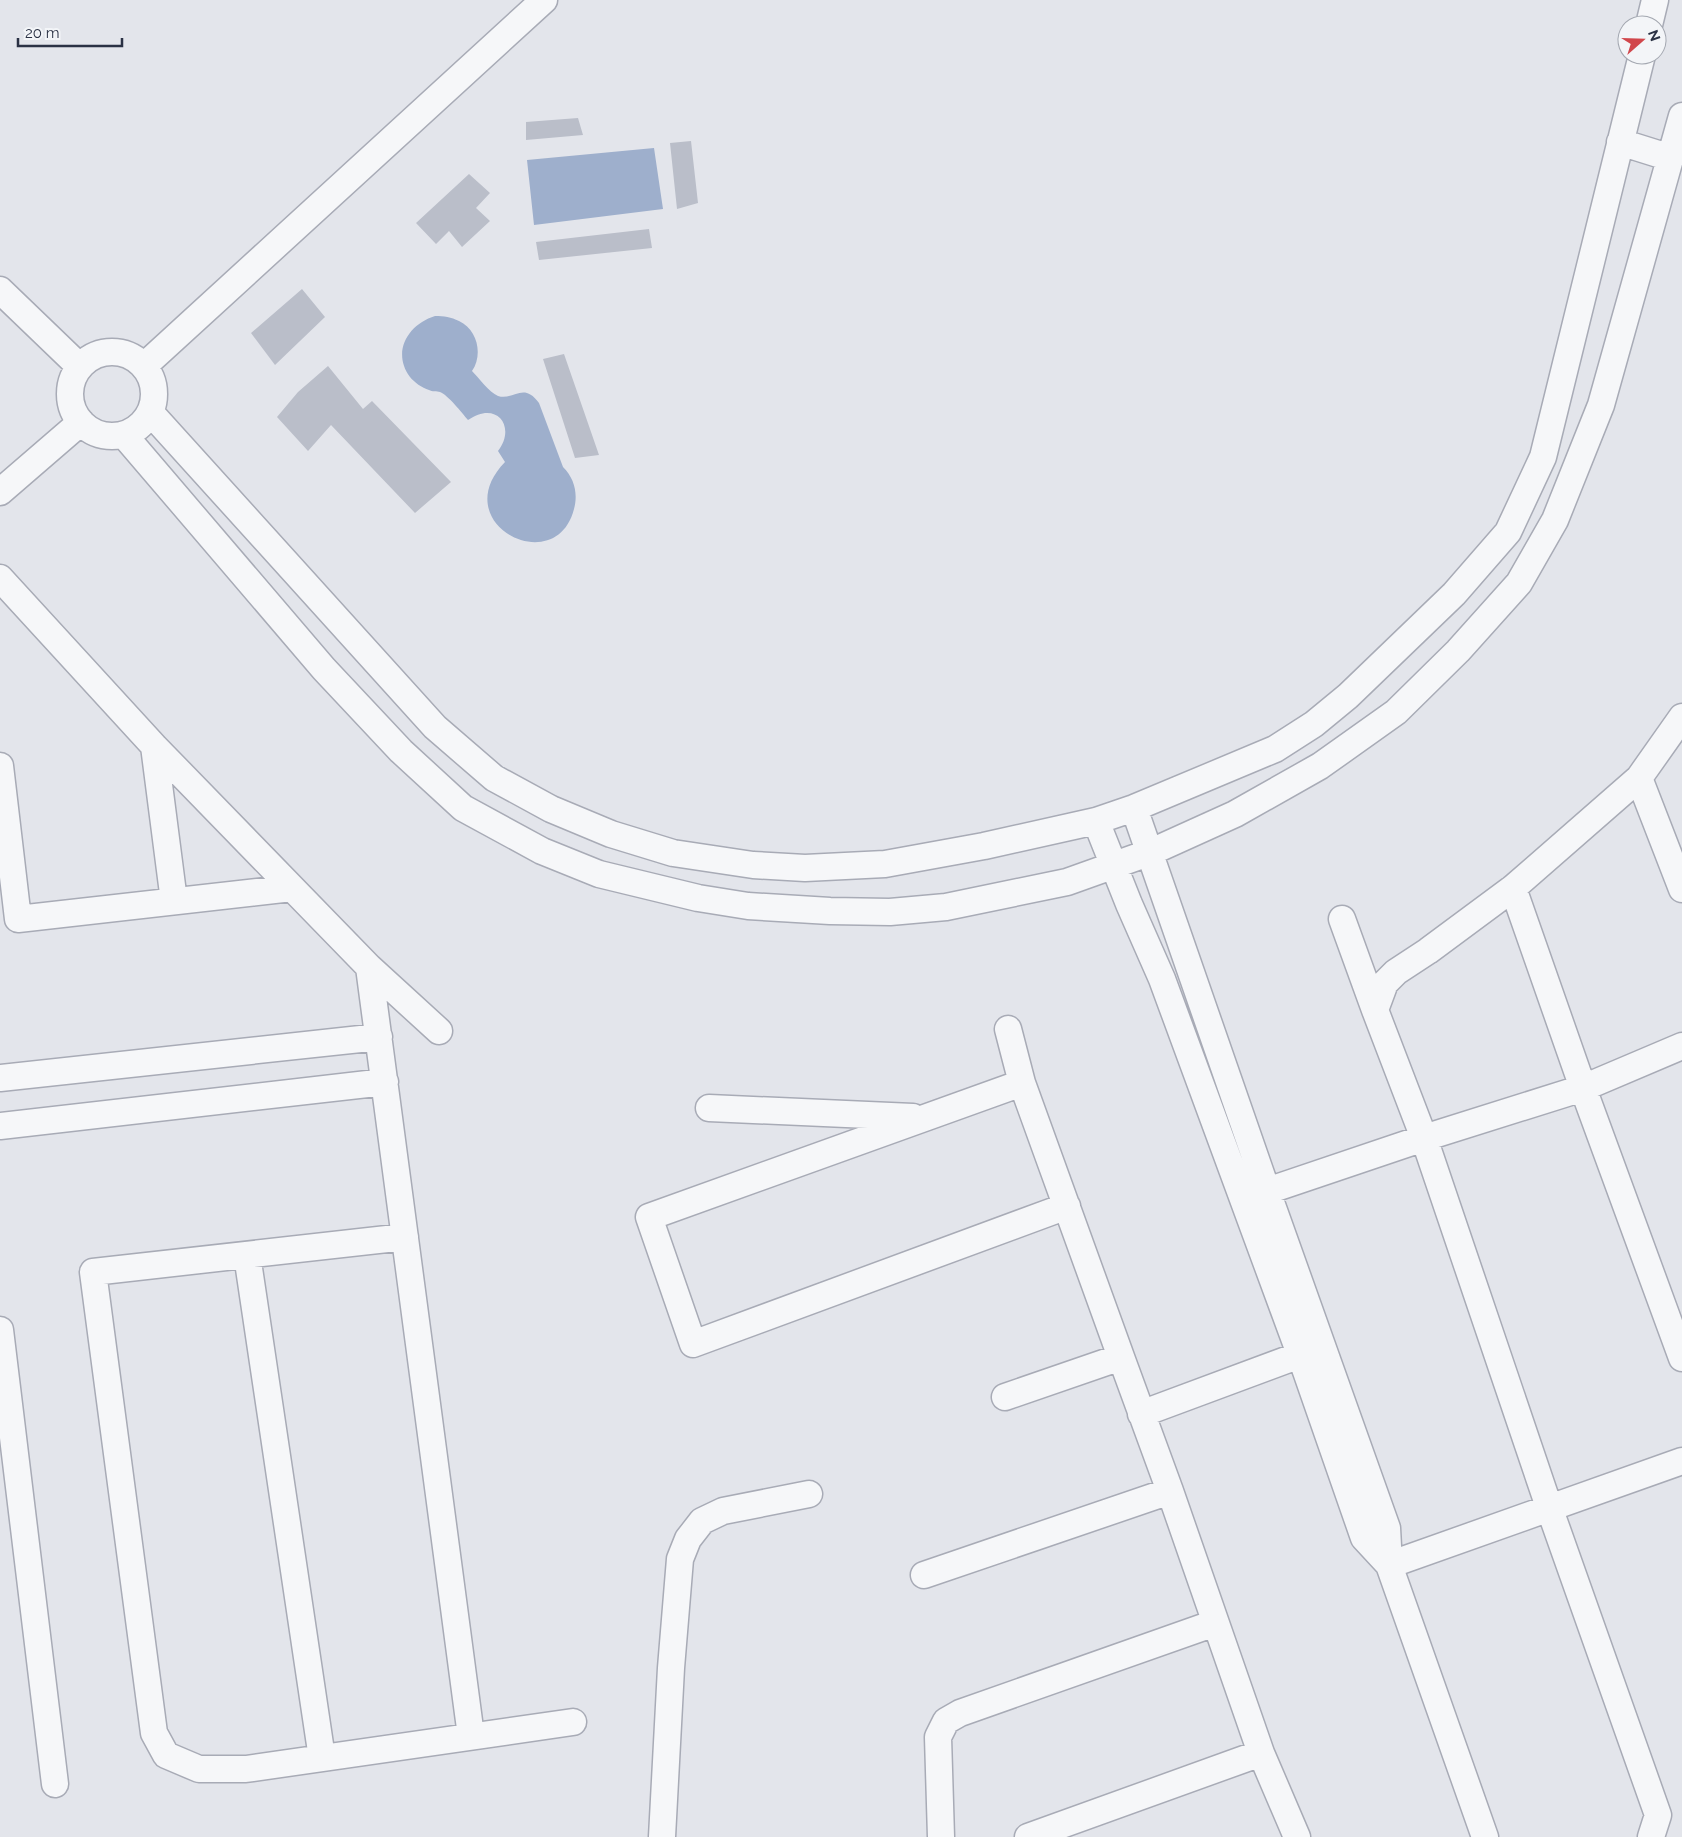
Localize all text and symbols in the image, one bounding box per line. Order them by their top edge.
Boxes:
scale bar [18,15,121,47]
north arrow [1617,15,1667,65]
text: 20 m [25,24,60,42]
text: N [1645,28,1664,43]

